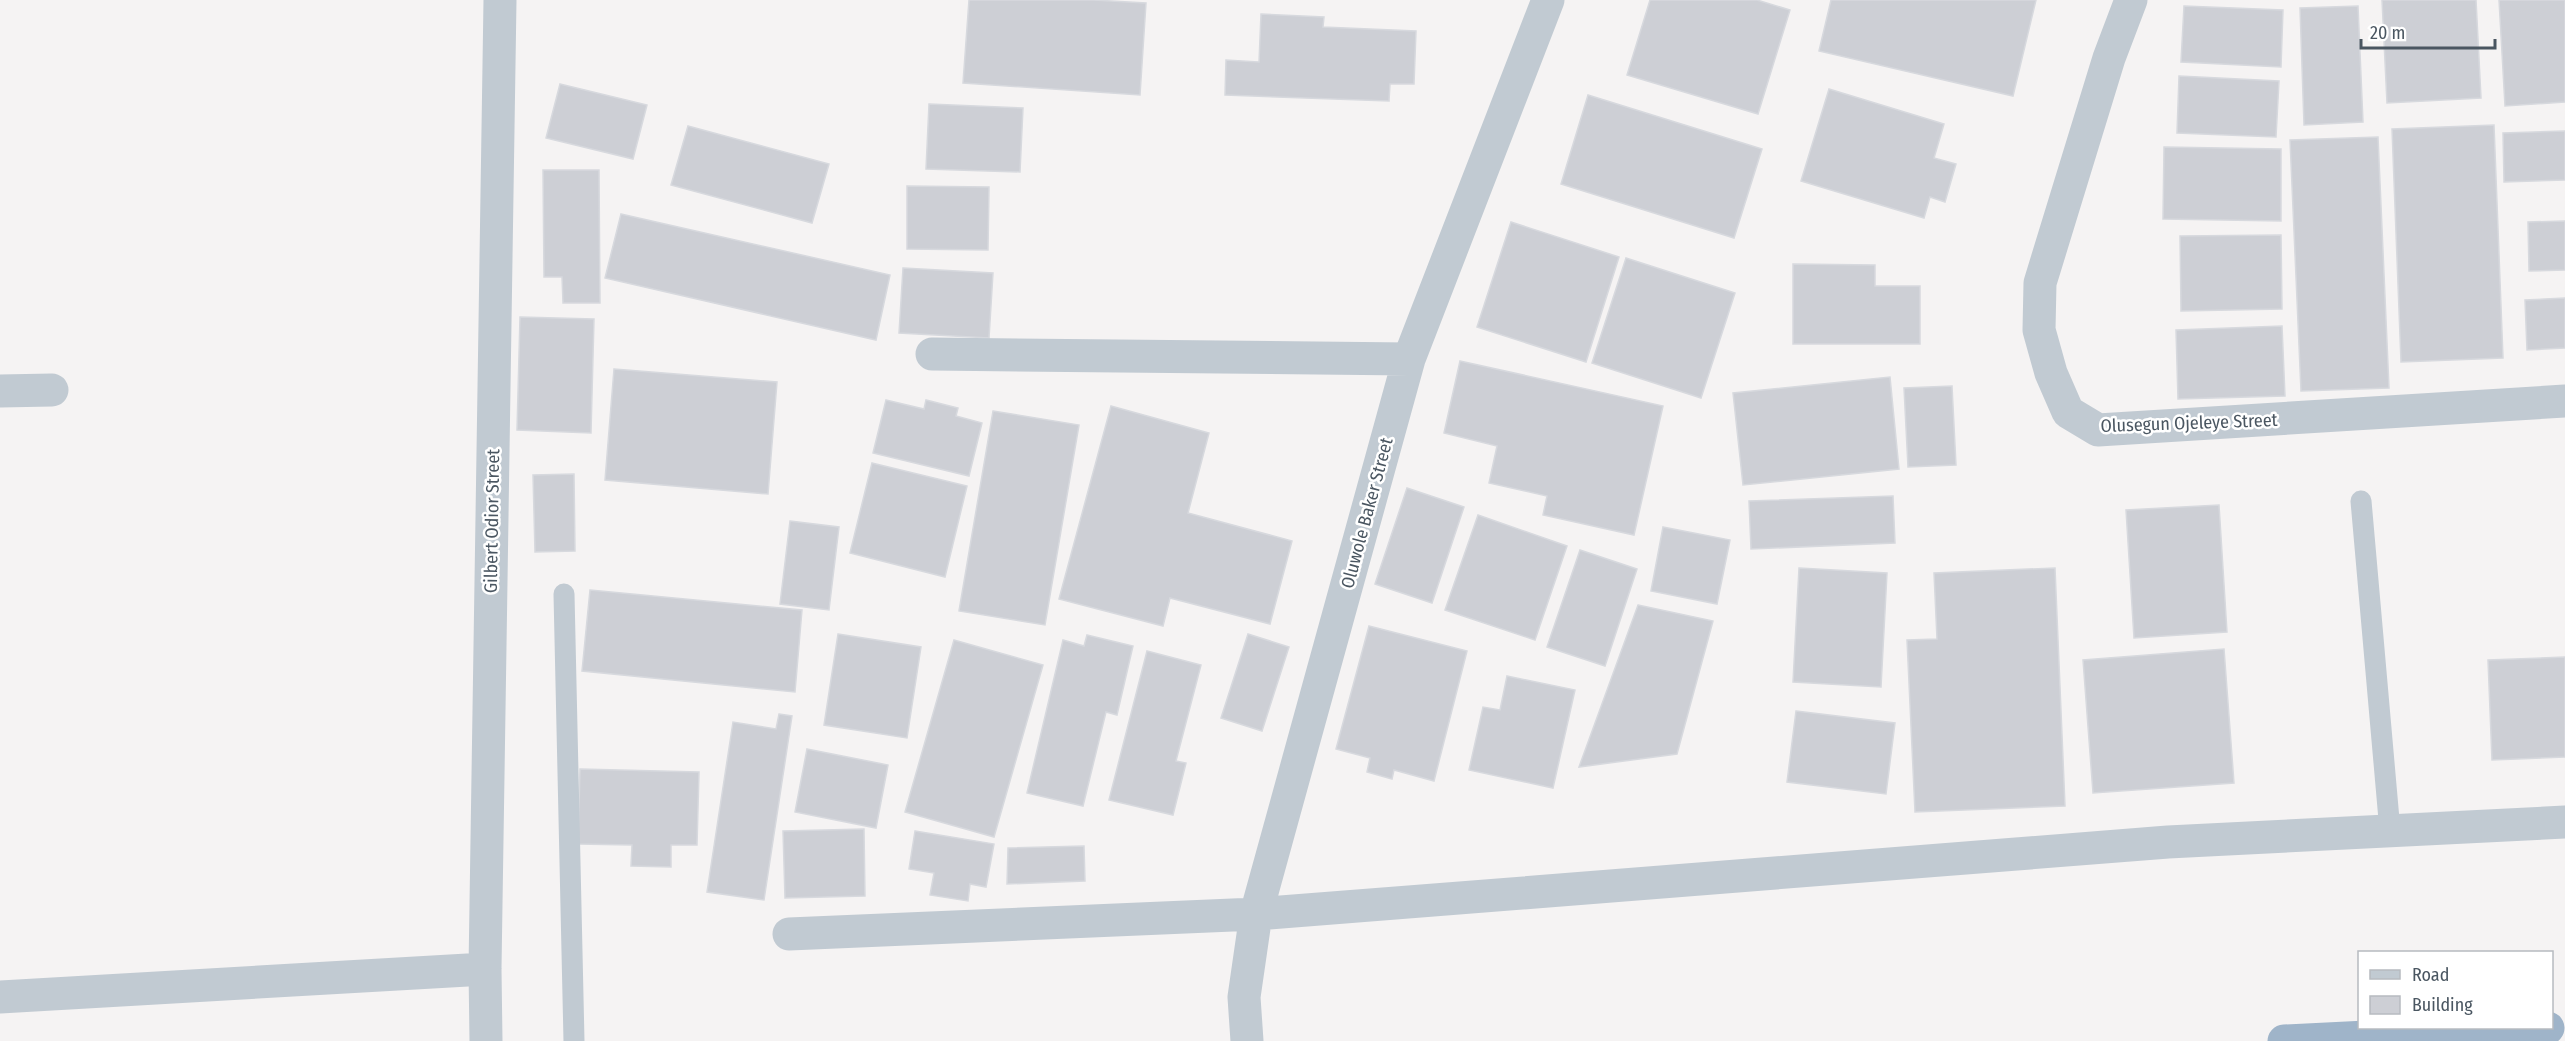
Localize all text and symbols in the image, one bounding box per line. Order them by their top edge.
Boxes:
scale bar [2361,12,2494,50]
text: 20 m [2370,22,2405,44]
street label: Olusegun Ojeleye Street [2100,409,2278,437]
street label: Oluwole Baker Street [1336,435,1398,591]
street label: Gilbert Odior Street [480,449,504,593]
legend [2358,951,2553,1029]
text: Road [2412,964,2449,986]
text: Building [2412,994,2473,1016]

